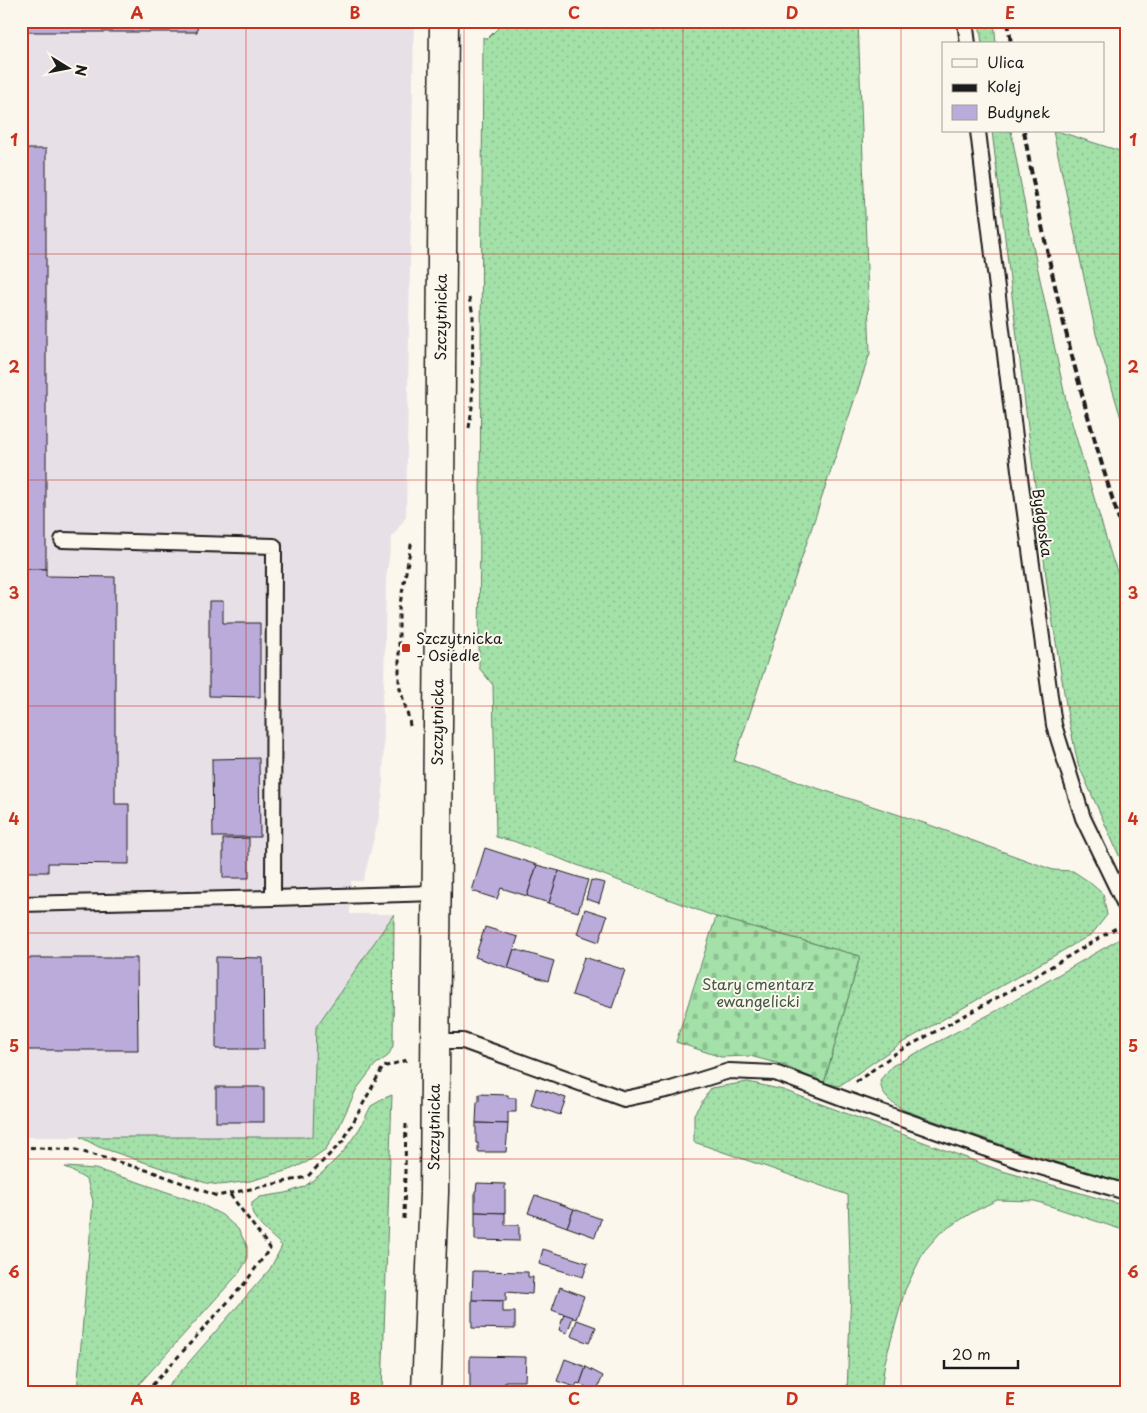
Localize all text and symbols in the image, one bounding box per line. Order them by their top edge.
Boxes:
text: A [131,0,144,24]
text: B [350,0,361,24]
text: C [568,0,580,24]
text: D [786,0,798,24]
text: E [1005,0,1015,24]
north arrow [42,42,92,92]
legend [942,42,1104,132]
text: Ulica [987,50,1025,73]
text: N [70,63,93,78]
text: Kolej [987,74,1021,97]
text: Budynek [987,100,1050,123]
text: 1 [10,127,18,151]
text: 1 [1129,127,1137,151]
street label: Szczytnicka [428,273,452,360]
text: 2 [8,354,20,378]
text: 2 [1127,354,1139,378]
street label: Bydgoska [1027,487,1060,559]
text: 3 [9,580,19,604]
text: 3 [1128,580,1138,604]
place label: Szczytnicka - Osiedle [416,626,503,666]
marker: Szczytnicka - Osiedle [400,642,412,654]
street label: Szczytnicka [425,678,448,765]
text: 4 [9,806,20,830]
text: 4 [1128,806,1139,830]
park label: Stary cmentarz ewangelicki [702,972,814,1012]
text: 5 [9,1033,19,1057]
text: 5 [1128,1033,1138,1057]
street label: Szczytnicka [421,1083,445,1170]
text: 6 [8,1259,20,1283]
text: 6 [1127,1259,1139,1283]
scale bar [944,1338,1018,1370]
text: 20 m [952,1342,991,1365]
text: A [131,1386,144,1410]
text: B [350,1386,361,1410]
text: C [568,1386,580,1410]
text: D [786,1386,798,1410]
text: E [1005,1386,1015,1410]

